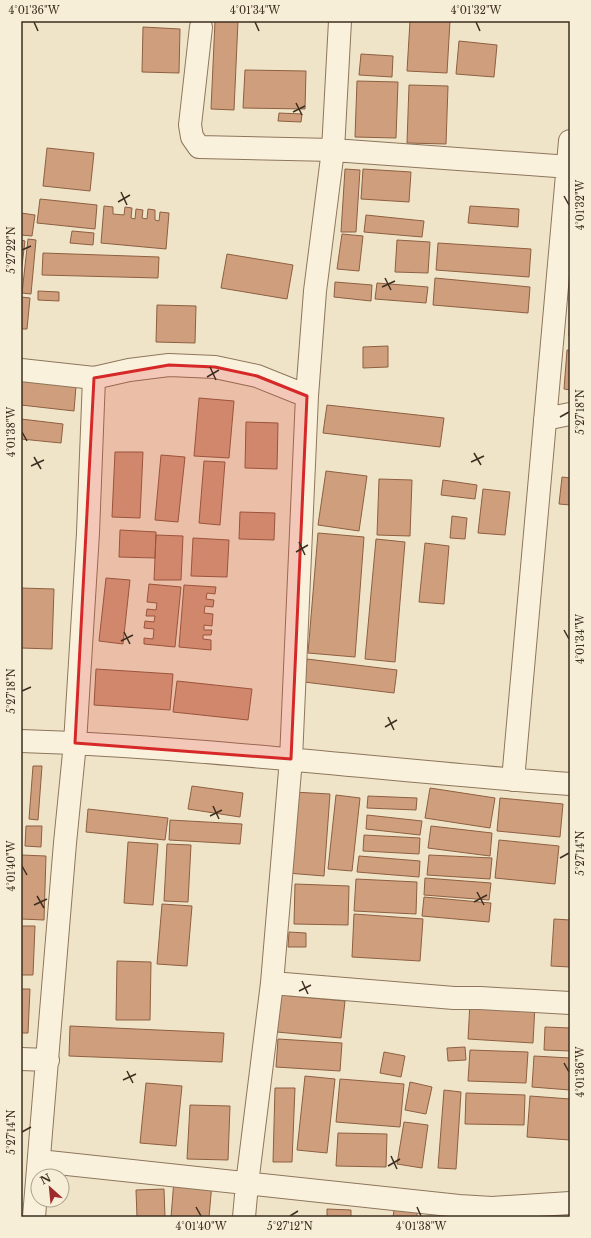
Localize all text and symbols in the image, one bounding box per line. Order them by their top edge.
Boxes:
text: 4°01'36"W [9,4,60,17]
text: 4°01'34"W [230,4,280,17]
text: 4°01'32"W [451,4,502,17]
text: 4°01'32"W [574,179,587,230]
text: 5°27'22"N [5,226,18,274]
text: 5°27'18"N [574,389,587,435]
text: 4°01'38"W [5,406,18,457]
text: 4°01'34"W [574,614,587,664]
text: 5°27'18"N [5,668,18,714]
text: 5°27'14"N [574,830,587,876]
text: 4°01'40"W [5,840,18,891]
text: 4°01'36"W [574,1046,587,1097]
text: 5°27'14"N [5,1109,18,1155]
north arrow [30,1168,70,1208]
text: N [38,1170,54,1188]
text: 4°01'40"W [176,1220,227,1233]
text: 5°27'12"N [267,1220,313,1233]
text: 4°01'38"W [396,1220,447,1233]

